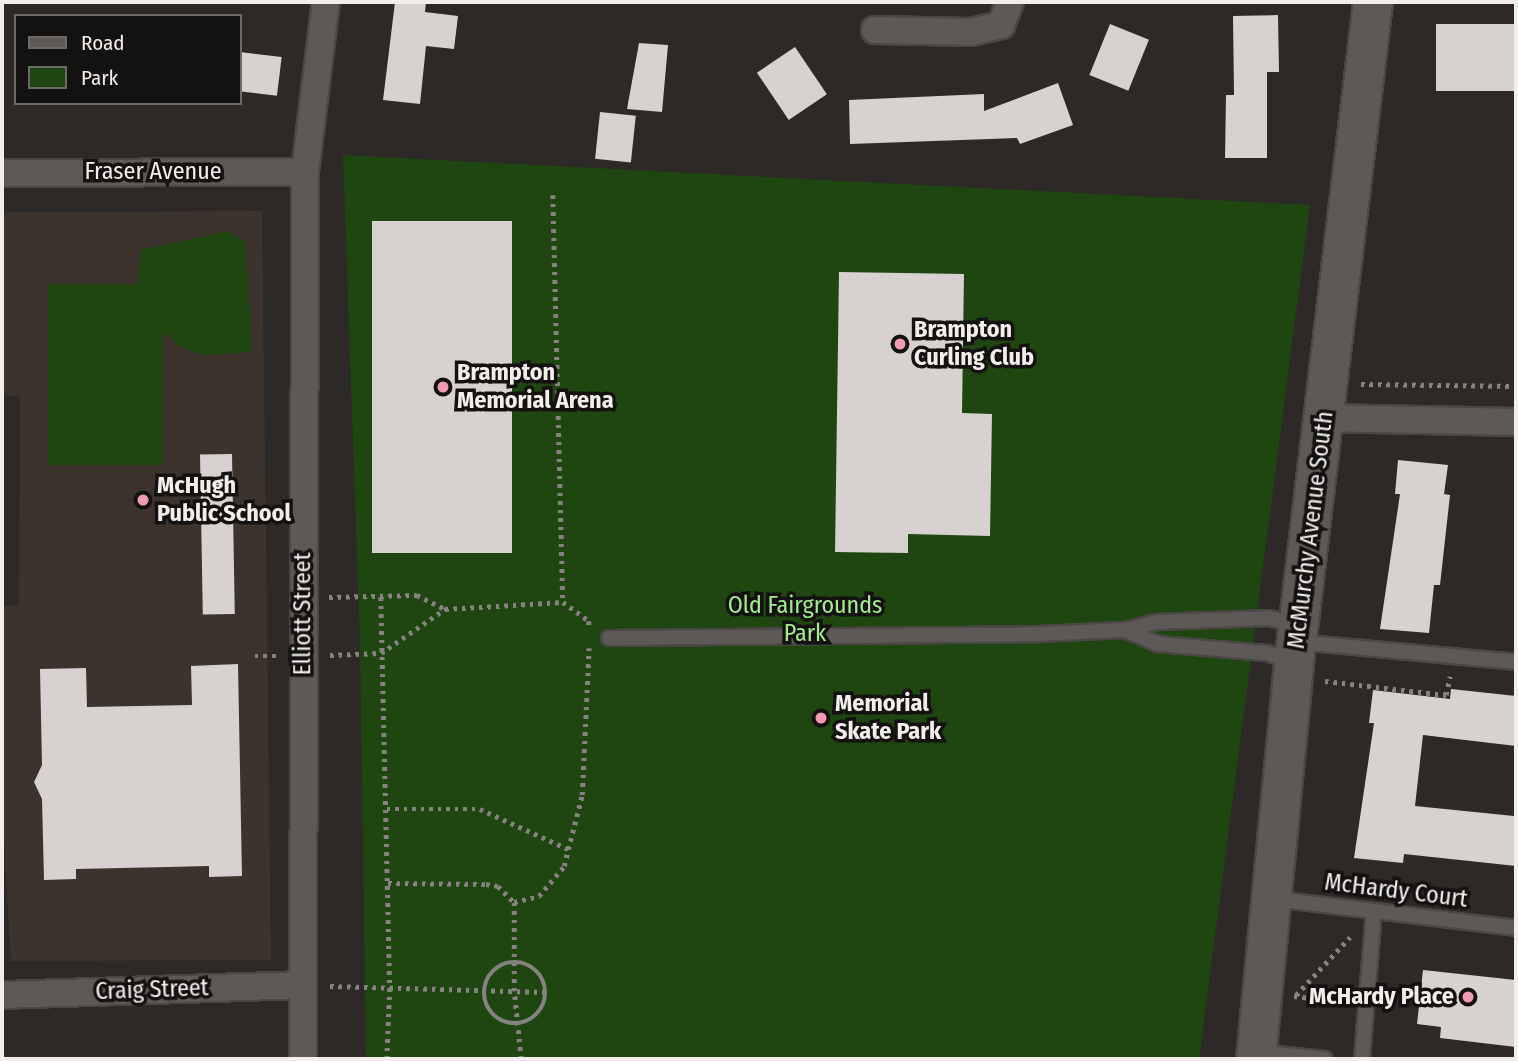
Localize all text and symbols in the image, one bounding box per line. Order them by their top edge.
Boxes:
legend [14,14,242,105]
text: Road [81,30,125,56]
text: Park [81,65,118,91]
street label: Fraser Avenue [84,158,222,186]
place label: Brampton Curling Club [914,316,1034,372]
marker: Brampton Curling Club [892,336,908,352]
place label: Brampton Memorial Arena [457,359,614,415]
marker: Brampton Memorial Arena [435,379,451,395]
street label: McMurchy Avenue South [1282,410,1340,650]
place label: McHugh Public School [157,472,291,528]
marker: McHugh Public School [135,492,151,508]
street label: Elliott Street [289,553,317,675]
park label: Old Fairgrounds Park [728,592,882,648]
place label: Memorial Skate Park [835,690,941,746]
marker: Memorial Skate Park [813,710,829,726]
street label: McHardy Court [1323,868,1469,914]
street label: Craig Street [95,974,209,1006]
place label: McHardy Place [1309,983,1454,1011]
marker: McHardy Place [1460,989,1476,1005]

